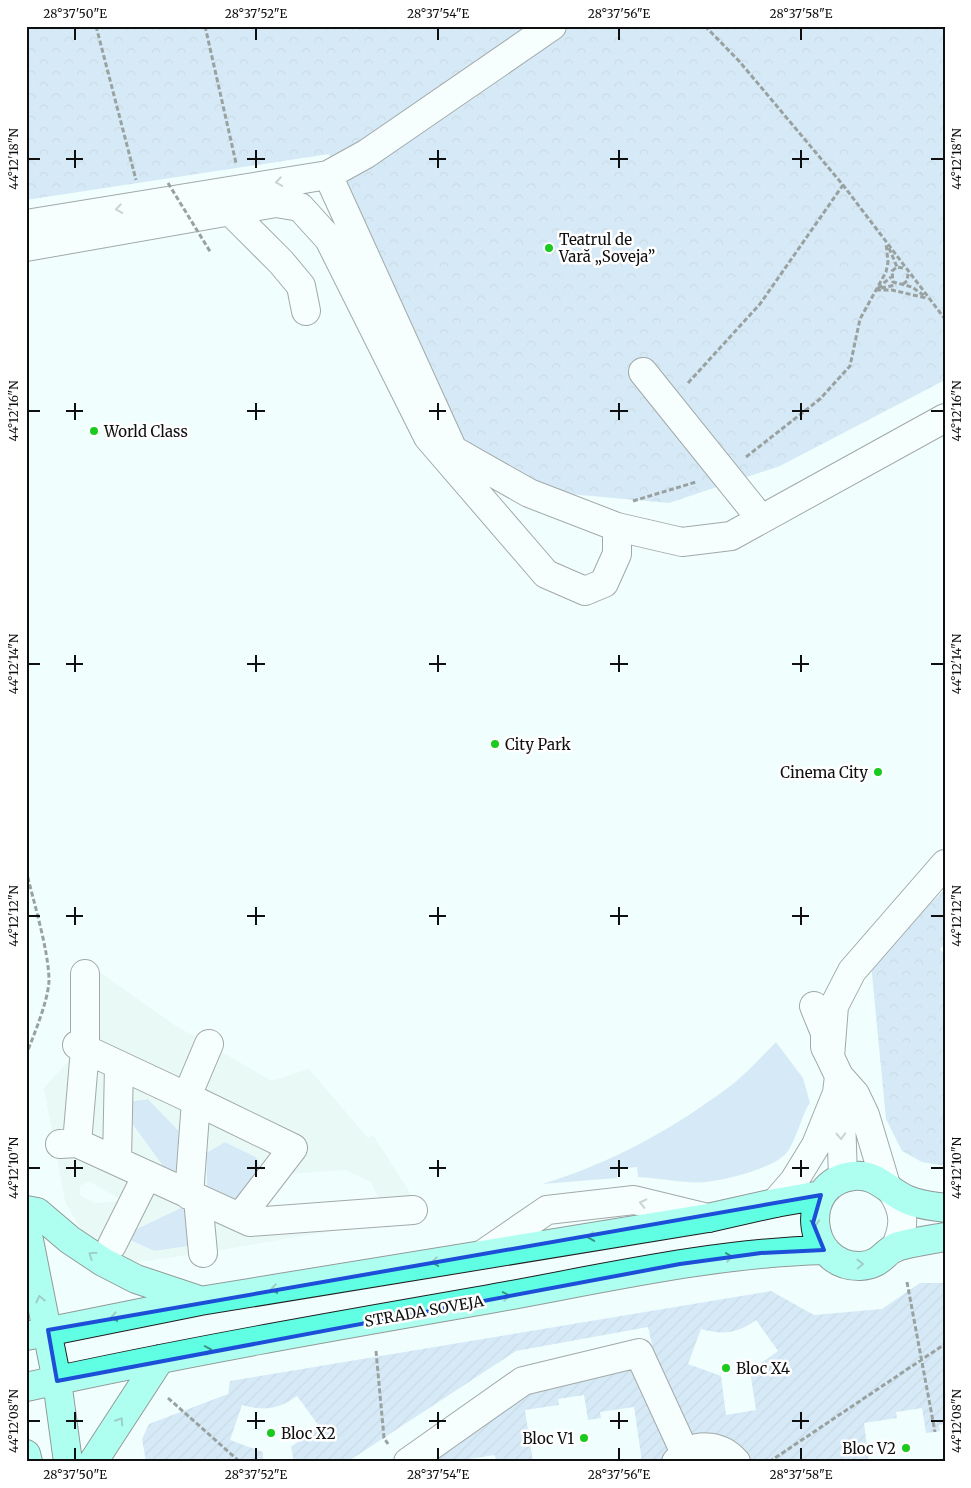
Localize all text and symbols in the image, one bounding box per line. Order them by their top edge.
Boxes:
text: 28°37'50"E [43,6,107,21]
text: 28°37'52"E [225,6,288,21]
text: 28°37'54"E [407,6,469,21]
text: 28°37'56"E [588,6,651,21]
text: 28°37'58"E [770,6,833,21]
text: 44°12'18"N [6,128,21,190]
text: 44°12'18"N [949,128,964,190]
one-way arrow [275,177,284,187]
one-way arrow [115,203,123,213]
place label: Teatrul de Vară „Soveja” [558,230,655,266]
marker: Teatrul de Vară „Soveja” [543,242,555,254]
text: 44°12'16"N [6,380,21,441]
text: 44°12'16"N [949,380,964,441]
place label: World Class [103,422,188,441]
marker: World Class [88,425,100,437]
text: 44°12'14"N [6,633,21,694]
text: 44°12'14"N [949,633,964,694]
place label: City Park [505,735,571,754]
marker: City Park [489,738,501,750]
place label: Cinema City [780,763,868,782]
marker: Cinema City [872,766,884,778]
text: 44°12'12"N [6,885,21,947]
text: 44°12'12"N [949,885,964,947]
one-way arrow [836,1132,847,1140]
text: 44°12'10"N [6,1136,21,1199]
text: 44°12'10"N [949,1136,964,1199]
one-way arrow [639,1198,648,1209]
one-way arrow [809,1219,820,1227]
one-way arrow [586,1231,595,1241]
one-way arrow [88,1252,97,1261]
one-way arrow [724,1252,733,1262]
one-way arrow [430,1256,438,1267]
one-way arrow [856,1259,864,1270]
one-way arrow [270,1283,279,1293]
street label: STRADA SOVEJA [363,1291,485,1331]
one-way arrow [501,1291,510,1301]
one-way arrow [35,1294,46,1303]
one-way arrow [110,1311,119,1321]
one-way arrow [204,1346,213,1356]
place label: Bloc X4 [736,1359,790,1378]
marker: Bloc X4 [720,1362,732,1374]
text: 44°12'08"N [6,1388,21,1453]
text: 44°12'08"N [949,1388,964,1453]
one-way arrow [114,1418,123,1427]
place label: Bloc X2 [281,1424,336,1443]
marker: Bloc X2 [265,1427,277,1439]
place label: Bloc V1 [522,1429,574,1448]
marker: Bloc V1 [578,1432,590,1444]
place label: Bloc V2 [842,1439,896,1458]
marker: Bloc V2 [900,1442,912,1454]
text: 28°37'50"E [43,1467,107,1482]
text: 28°37'52"E [225,1467,288,1482]
text: 28°37'54"E [407,1467,469,1482]
text: 28°37'56"E [588,1467,651,1482]
text: 28°37'58"E [770,1467,833,1482]

